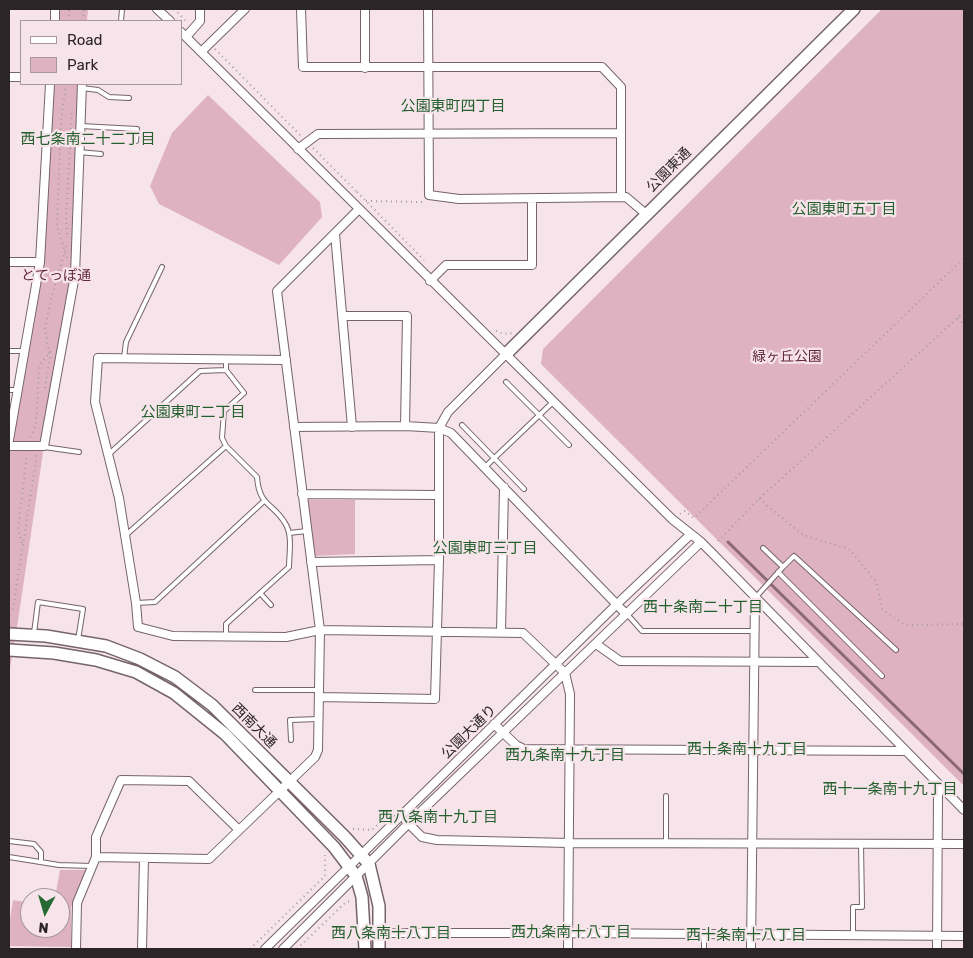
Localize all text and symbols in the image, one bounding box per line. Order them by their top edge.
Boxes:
legend [20,20,182,85]
text: Road [67,31,103,49]
text: Park [67,56,98,74]
district label: 公園東町四丁目 [401,98,505,116]
district label: 西七条南二十二丁目 [21,131,155,149]
street label: 公園東通 [643,144,695,196]
district label: 公園東町五丁目 [792,201,896,219]
park label: とてっぽ通 [21,268,91,284]
park label: 緑ヶ丘公園 [752,349,822,365]
district label: 公園東町二丁目 [141,404,245,422]
district label: 公園東町三丁目 [433,540,537,558]
district label: 西十条南二十丁目 [643,599,763,617]
street label: 西南大通 [228,700,280,752]
street label: 公園大通り [438,702,500,762]
district label: 西十条南十九丁目 [687,741,807,759]
district label: 西九条南十九丁目 [505,747,625,765]
district label: 西十一条南十九丁目 [823,781,957,799]
district label: 西八条南十九丁目 [378,809,498,827]
north arrow [20,888,70,938]
text: N [38,918,49,936]
district label: 西九条南十八丁目 [511,924,631,942]
district label: 西八条南十八丁目 [331,925,451,943]
district label: 西十条南十八丁目 [686,927,806,945]

